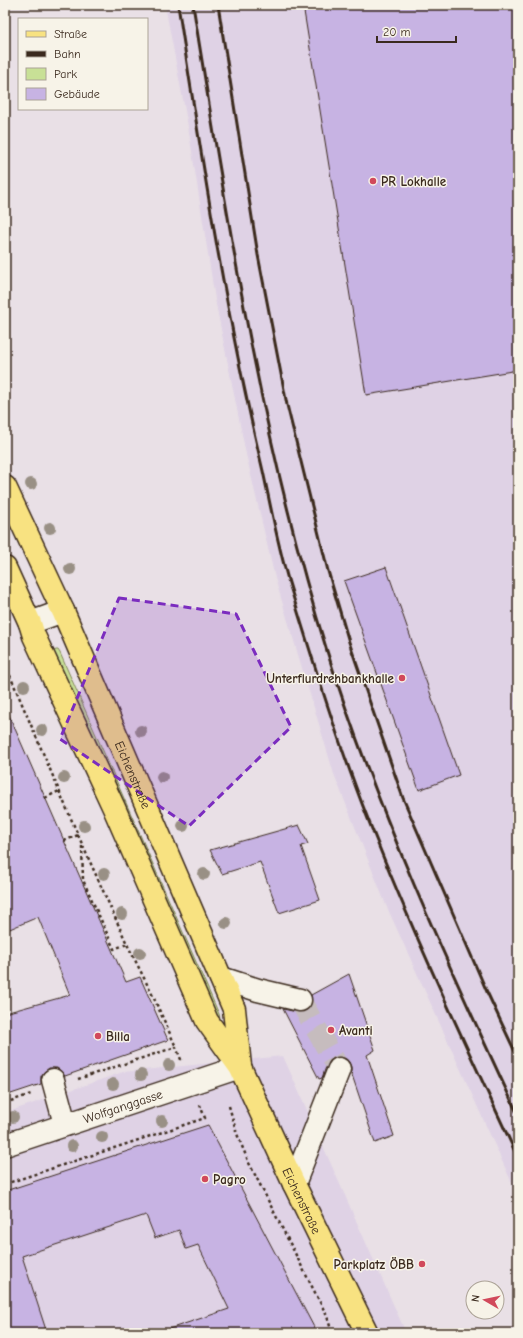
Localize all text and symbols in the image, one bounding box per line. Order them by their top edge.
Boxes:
legend [18,18,148,110]
scale bar [377,18,456,44]
text: 20 m [383,25,411,39]
text: Straße [54,27,87,41]
text: Bahn [54,47,81,61]
text: Park [54,67,77,81]
text: Gebäude [54,87,100,101]
place label: PR Lokhalle [381,174,447,189]
marker: PR Lokhalle [368,176,378,186]
place label: Unterflurdrehbankhalle [266,671,395,686]
marker: Unterflurdrehbankhalle [397,673,407,683]
street label: Eichenstraße [112,739,155,811]
place label: Avanti [339,1023,373,1038]
marker: Avanti [326,1025,336,1035]
place label: Billa [106,1029,130,1044]
marker: Billa [93,1031,103,1041]
street label: Wolfganggasse [81,1086,165,1126]
street label: Eichenstraße [280,1165,325,1237]
place label: Pagro [213,1172,246,1187]
marker: Pagro [200,1174,210,1184]
place label: Parkplatz ÖBB [334,1257,414,1272]
marker: Parkplatz ÖBB [417,1259,427,1269]
north arrow [465,1280,505,1320]
text: N [469,1294,483,1303]

